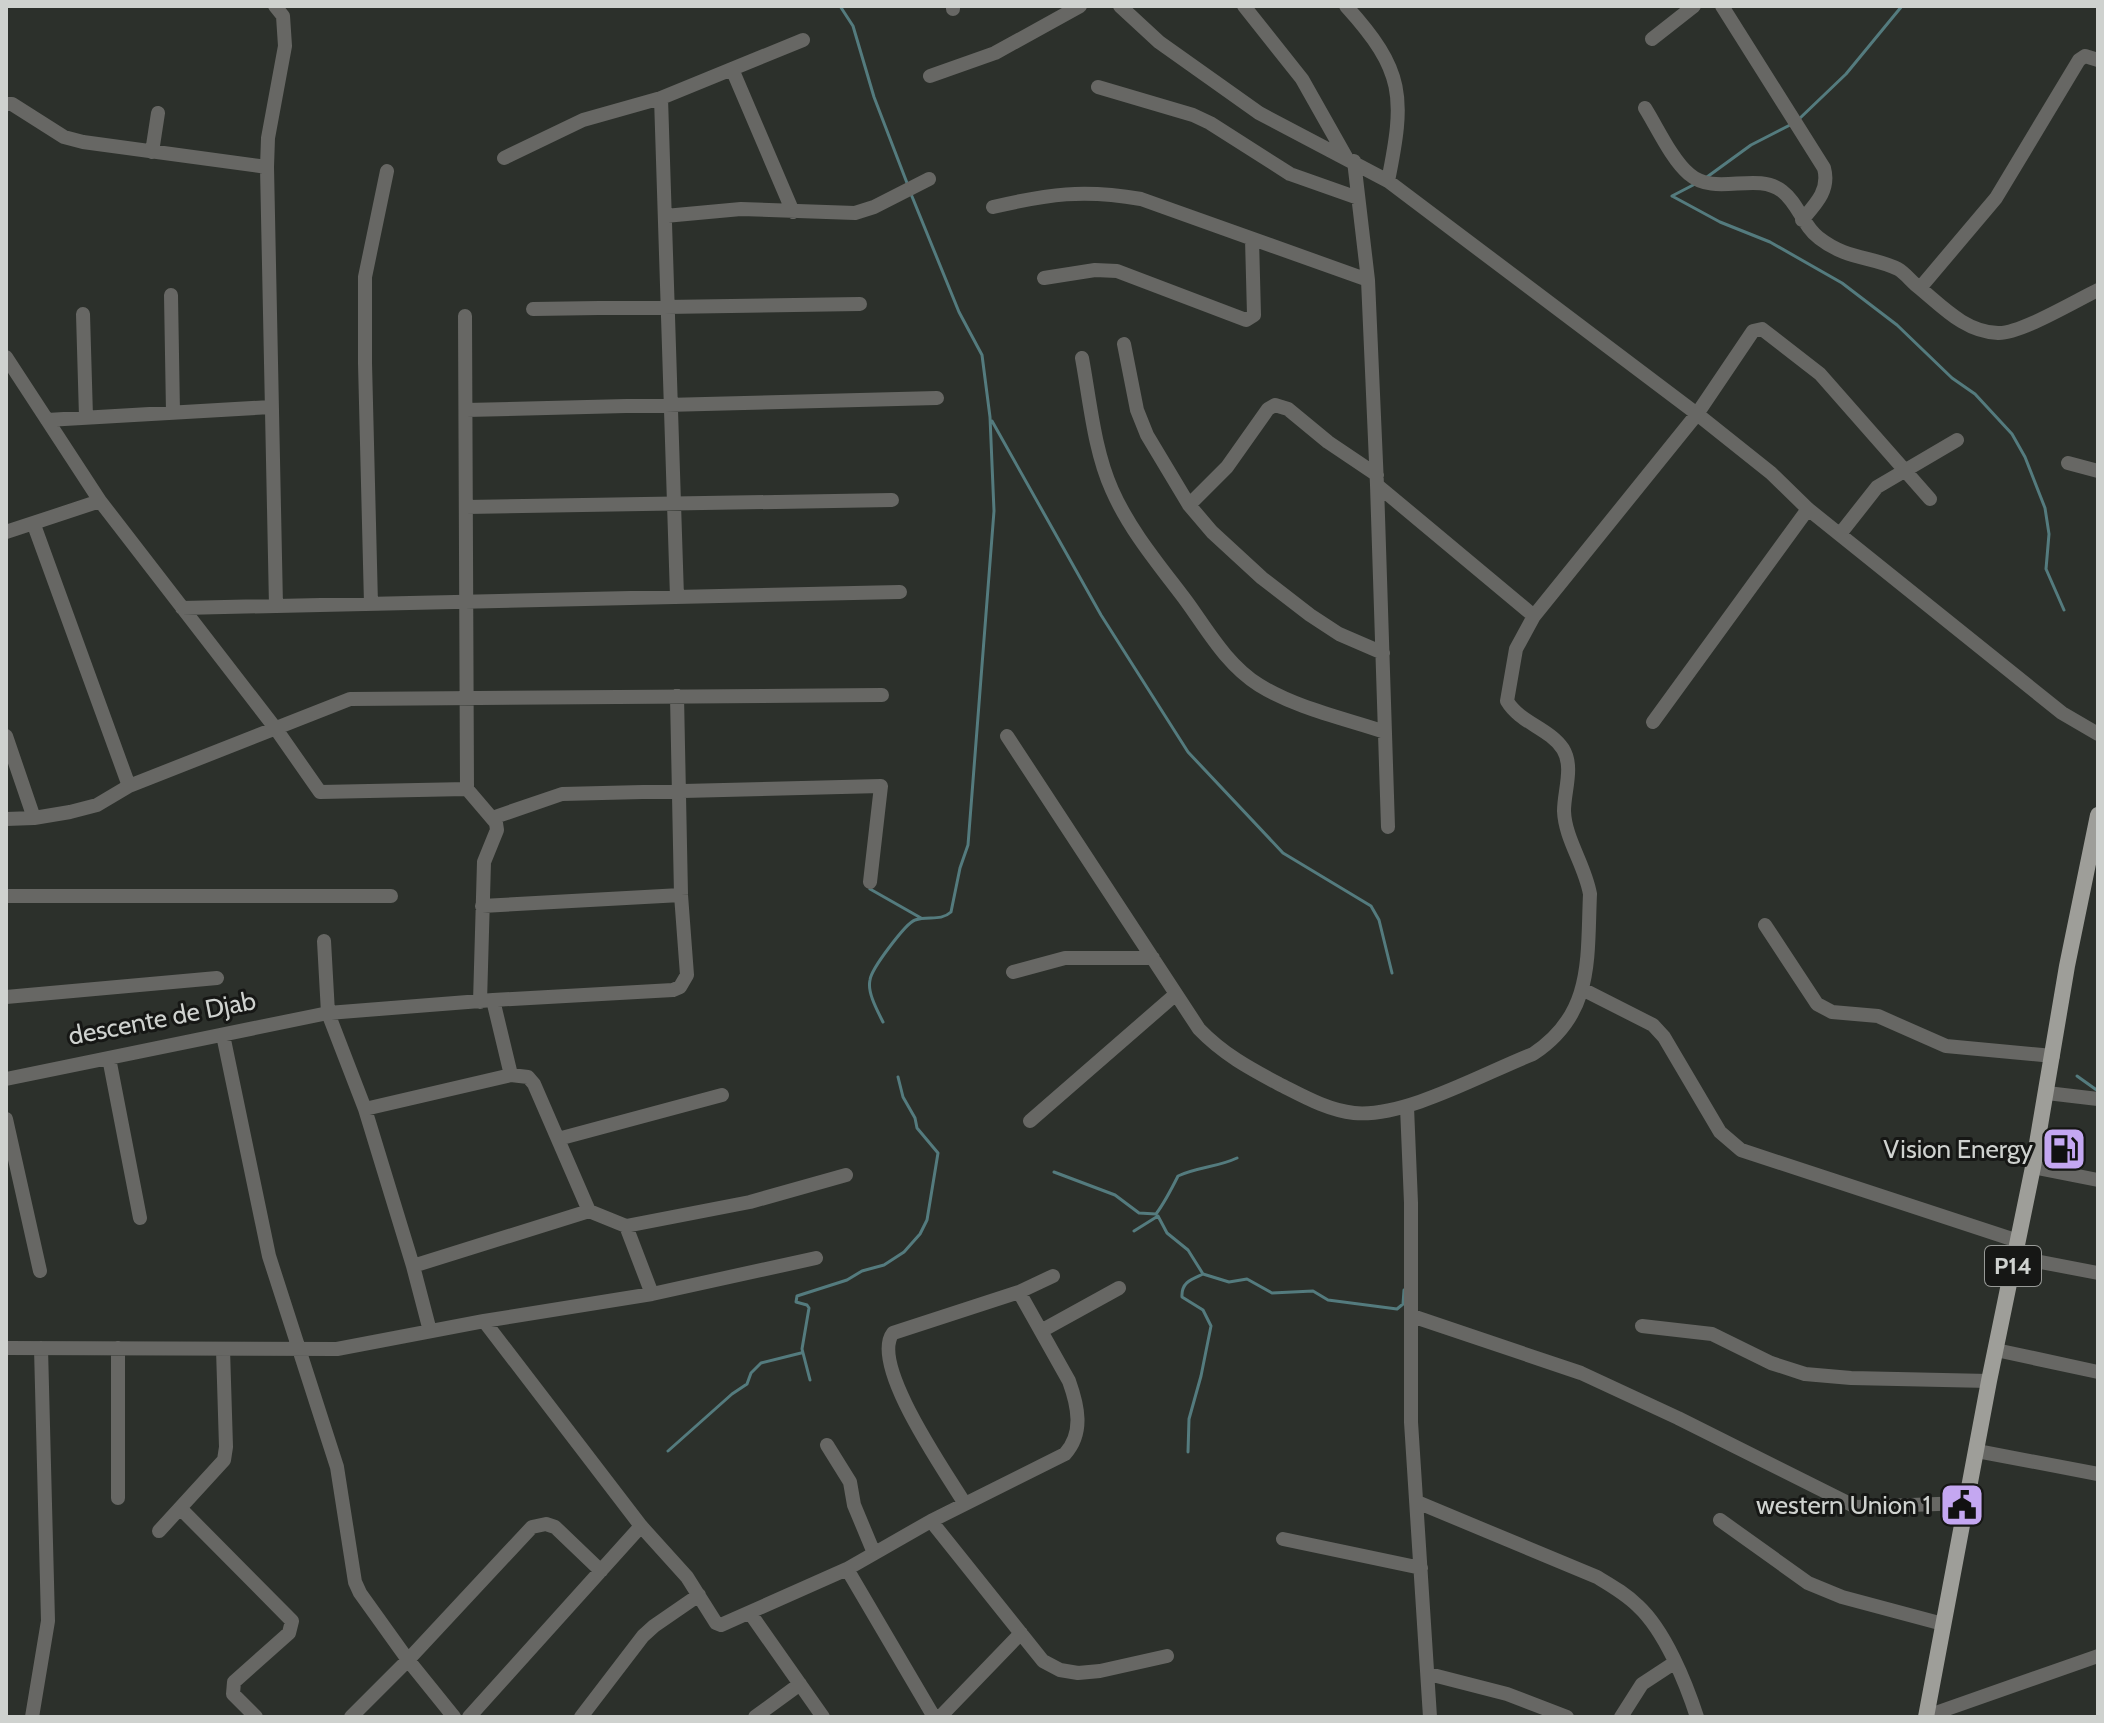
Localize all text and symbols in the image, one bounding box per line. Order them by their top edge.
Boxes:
street label: descente de Djab [66,984,258,1052]
fuel station icon: Vision Energy [2040,1125,2088,1173]
place label: Vision Energy [1883,1133,2033,1165]
road number: P14 [1985,1246,2041,1286]
public building icon: western Union 1 [1938,1481,1986,1529]
place label: western Union 1 [1756,1489,1931,1521]

